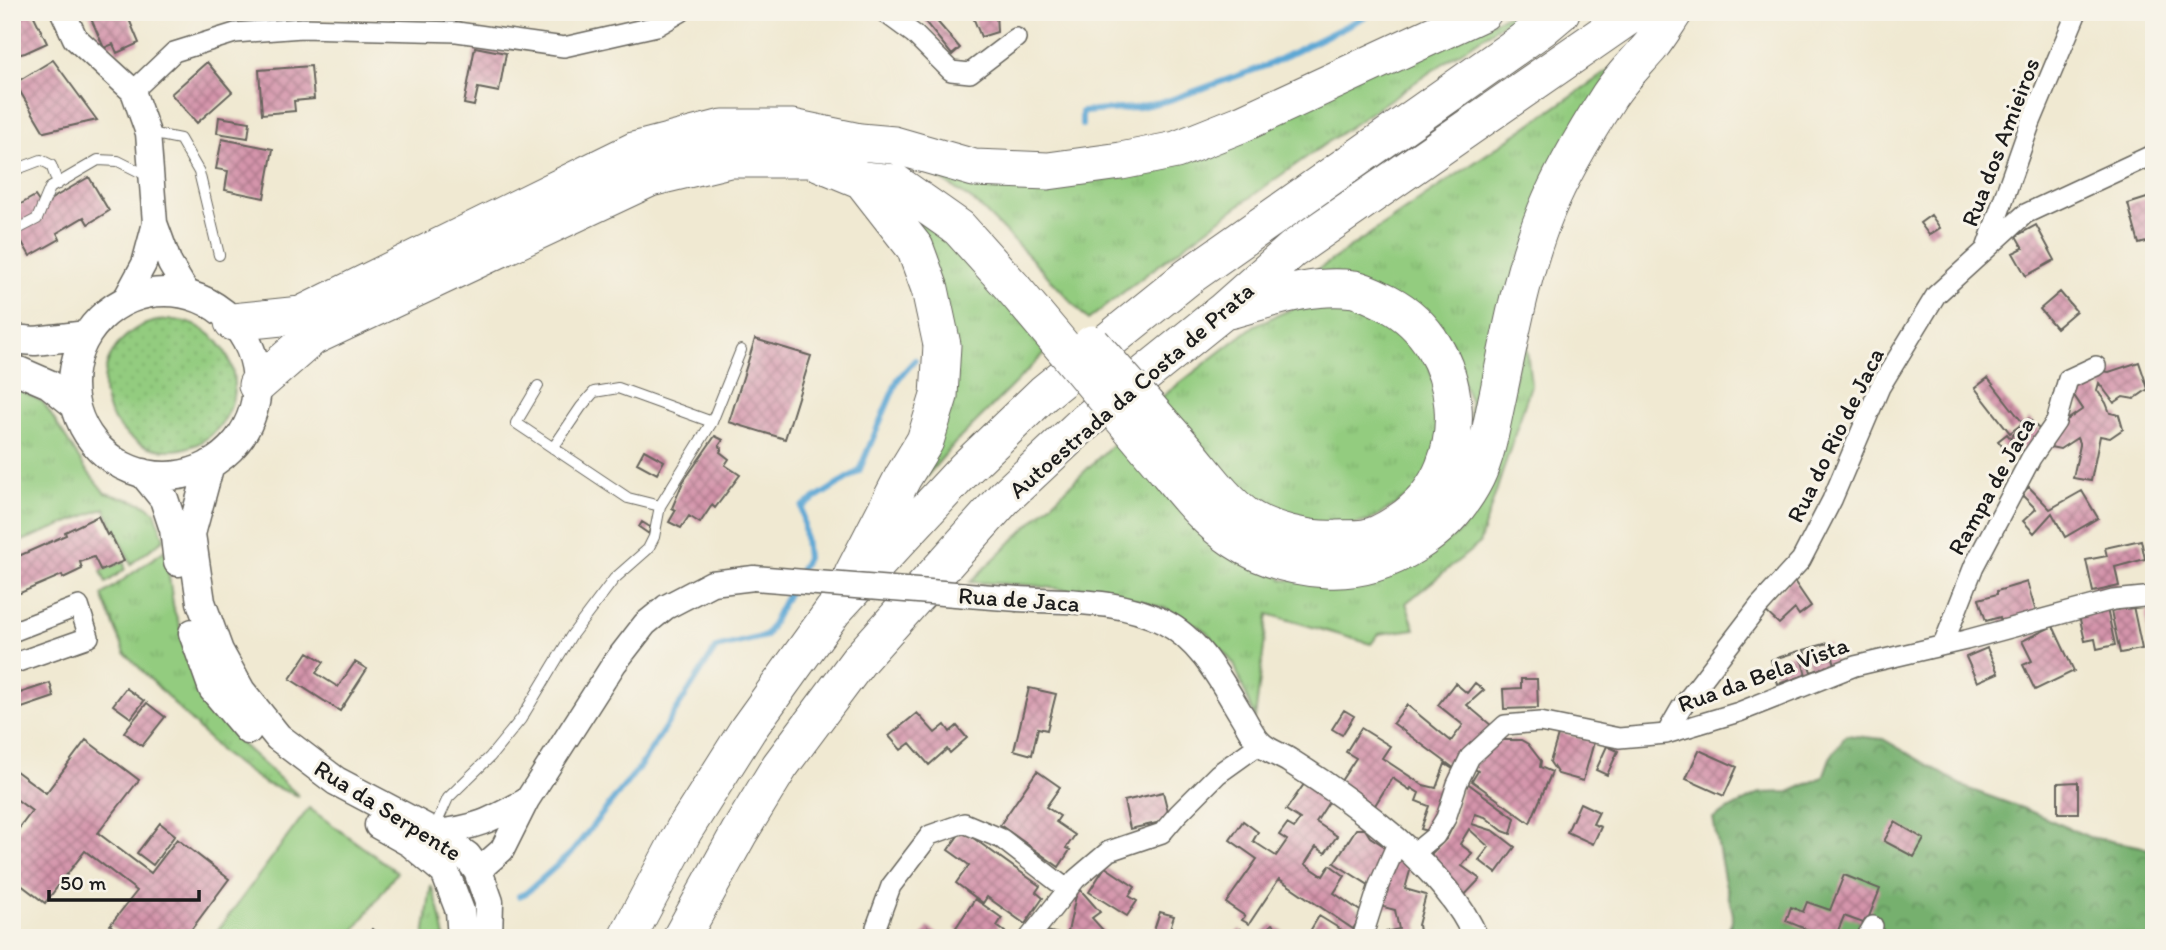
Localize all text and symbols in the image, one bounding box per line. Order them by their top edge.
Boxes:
street label: Rua dos Amieiros [1955,54,2045,230]
street label: Autoestrada da Costa de Prata [1003,276,1260,504]
street label: Rua do Rio de Jaca [1780,343,1890,527]
street label: Rampa de Jaca [1941,412,2041,560]
street label: Rua de Jaca [957,580,1081,618]
street label: Rua da Bela Vista [1674,629,1853,718]
street label: Rua da Serpente [309,753,467,867]
scale bar [49,859,200,903]
text: 50 m [60,870,107,895]

